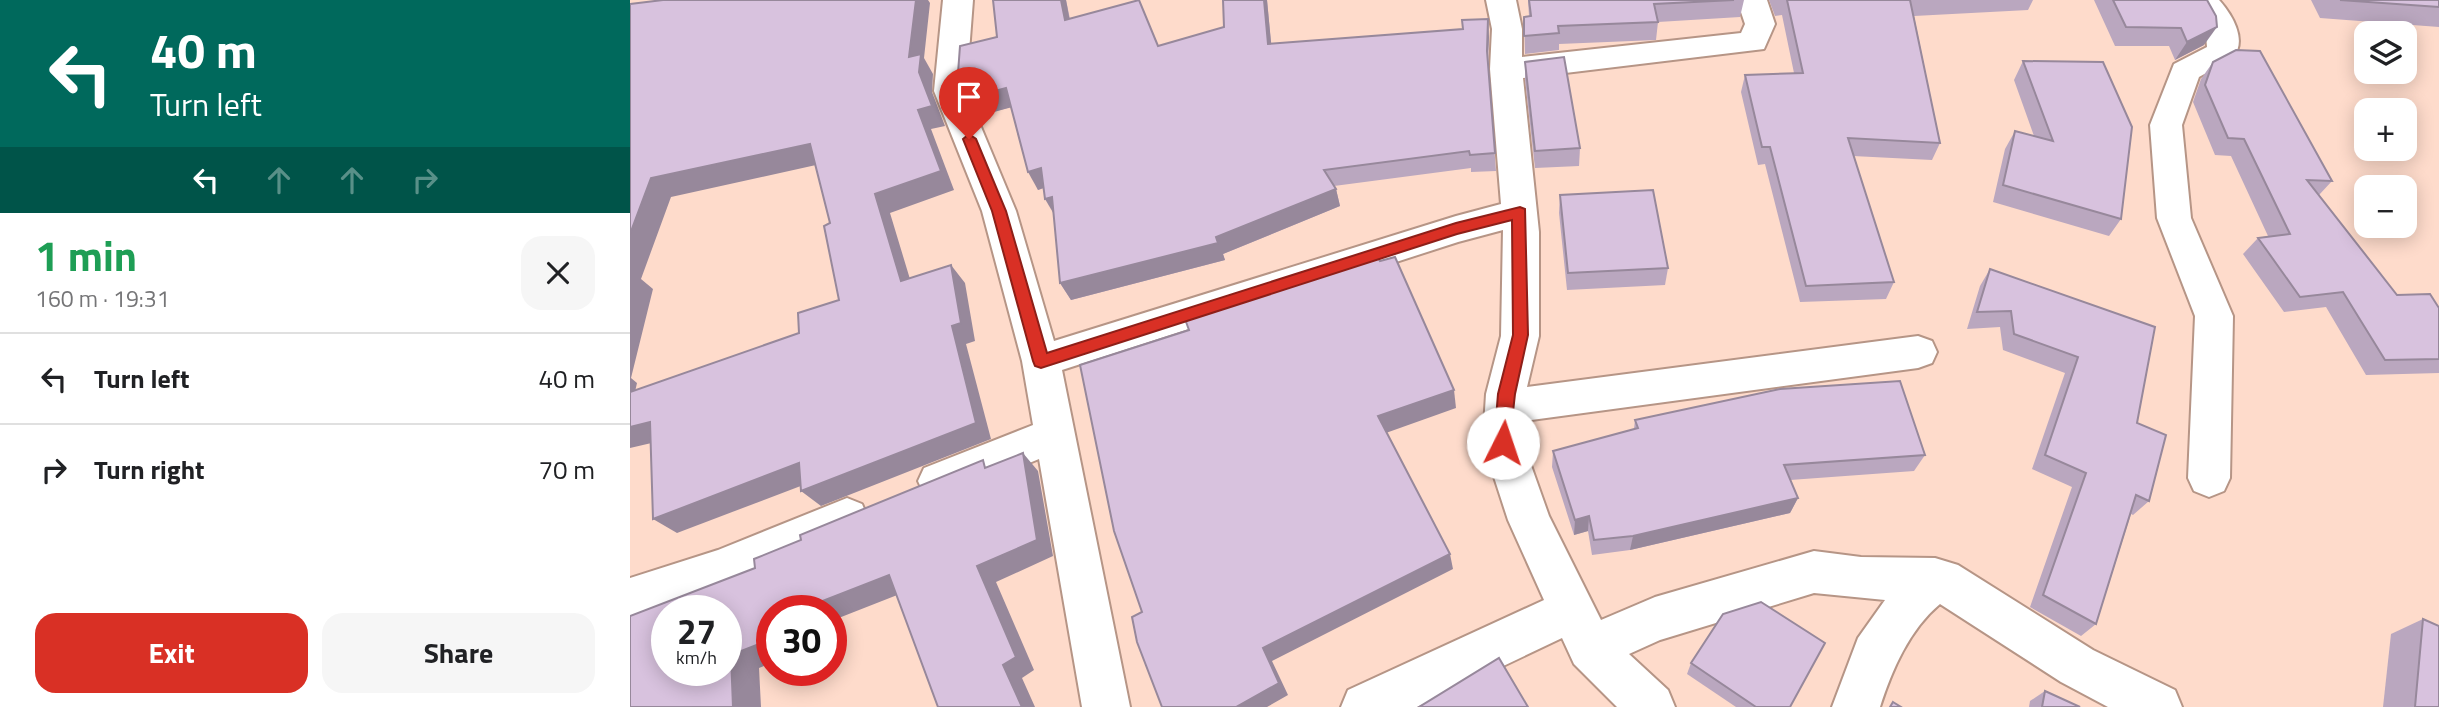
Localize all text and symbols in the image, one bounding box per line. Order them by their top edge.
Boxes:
text: 40 m [150,12,257,87]
map controls [2354,21,2417,238]
button: layers [2354,21,2417,84]
icon: left [35,28,126,119]
pin [939,67,999,139]
icon: arrive [950,78,988,116]
text: Turn left [150,80,262,128]
button: + [2354,98,2417,161]
icon: left [187,161,225,199]
icon: ahead [260,161,298,199]
icon: ahead [333,161,371,199]
icon: right [406,161,444,199]
button: − [2354,175,2417,238]
text: 1 min [35,223,137,287]
button: close [521,236,595,310]
text: 160 m · 19:31 [35,281,170,316]
text: Turn left [94,359,189,398]
text: 40 m [538,359,595,398]
icon: left [35,360,73,398]
position arrow [1466,406,1540,480]
text: Turn right [94,450,205,489]
text: 70 m [538,450,595,489]
icon: right [35,451,73,489]
speed limit sign: 30 [756,595,847,686]
text: 27 [677,604,716,658]
button: Exit [35,613,308,693]
button: Share [322,613,595,693]
text: km/h [676,644,717,671]

